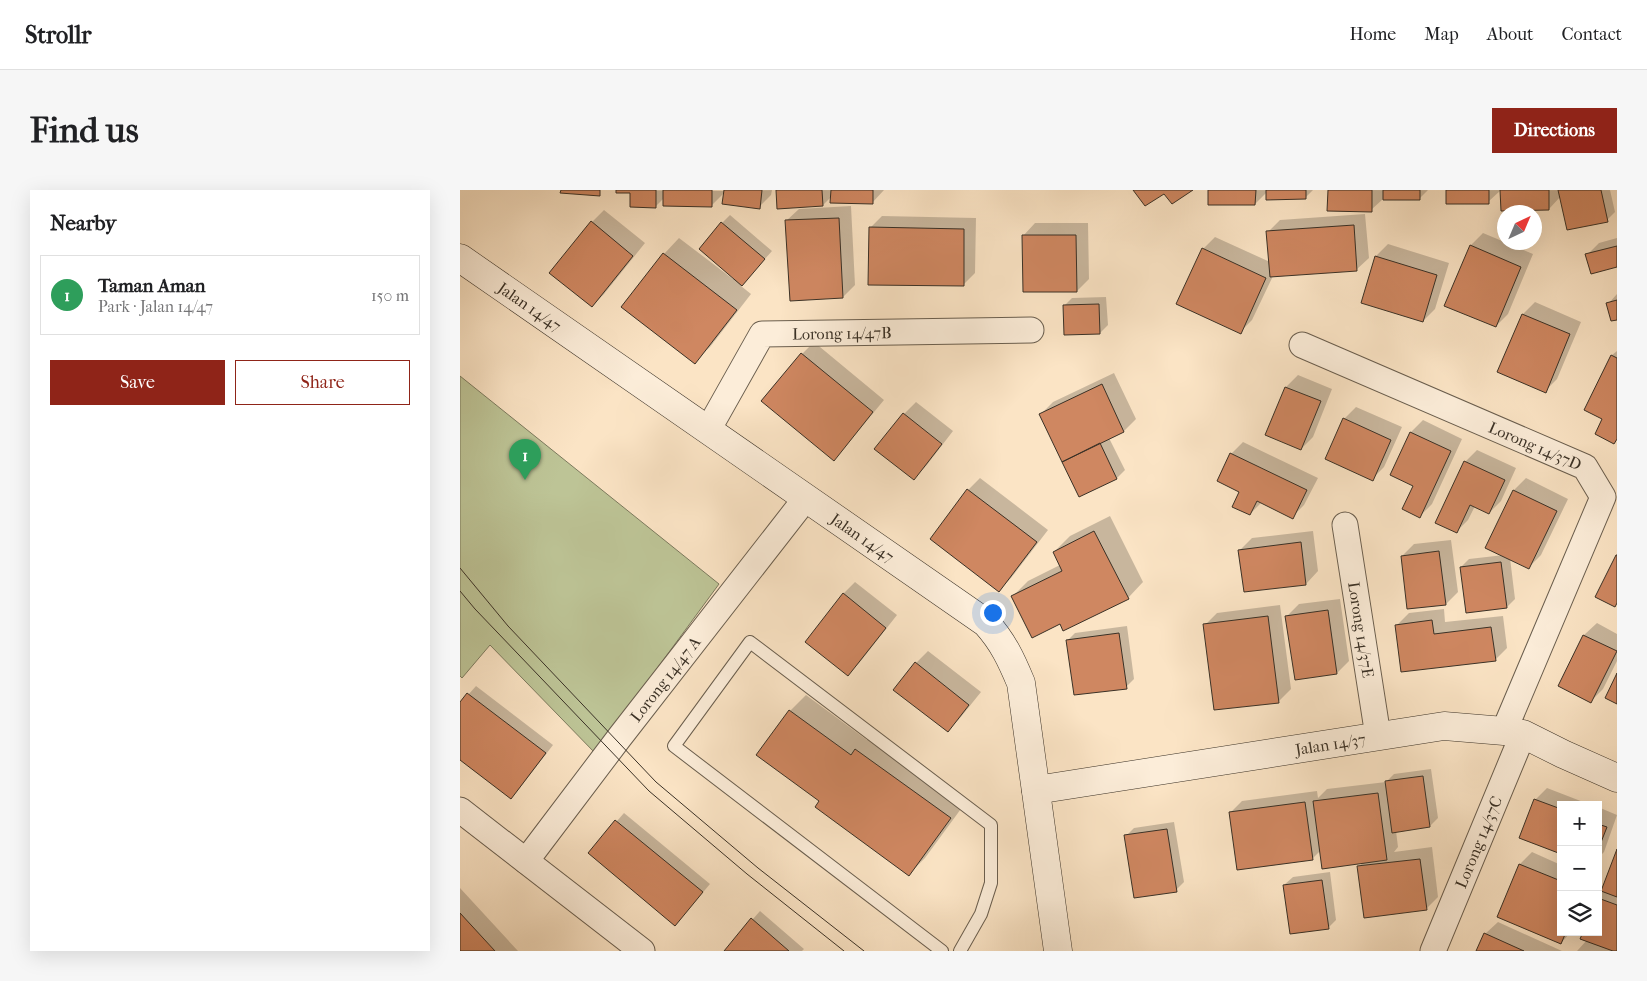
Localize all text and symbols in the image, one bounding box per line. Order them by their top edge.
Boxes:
text: Strollr [25,21,92,49]
text: Home [1349,24,1396,45]
text: Map [1424,24,1459,45]
text: About [1487,24,1533,45]
text: Contact [1561,24,1622,45]
button: Directions [1492,108,1617,153]
text: Find us [30,110,139,151]
north arrow [1497,205,1542,250]
text: Nearby [50,211,116,235]
text: Taman Aman [98,275,206,297]
street label: Jalan 14/47 [492,277,565,336]
text: 1 [64,286,70,305]
text: 150 m [371,286,409,305]
text: Park · Jalan 14/47 [98,297,213,316]
street label: Lorong 14/47B [792,323,892,344]
button: Save [50,360,225,405]
button: Share [235,360,410,405]
street label: Lorong 14/37D [1486,418,1584,474]
pin: 1 [509,439,541,480]
street label: Jalan 14/47 [825,508,898,567]
street label: Lorong 14/37E [1344,580,1378,679]
your location [980,600,1006,626]
street label: Lorong 14/47 A [626,632,705,726]
street label: Jalan 14/37 [1292,729,1367,760]
street label: Lorong 14/37C [1451,793,1506,891]
map controls [1557,801,1602,936]
button: + [1557,801,1602,846]
button: − [1557,846,1602,891]
button: layers [1557,891,1602,936]

